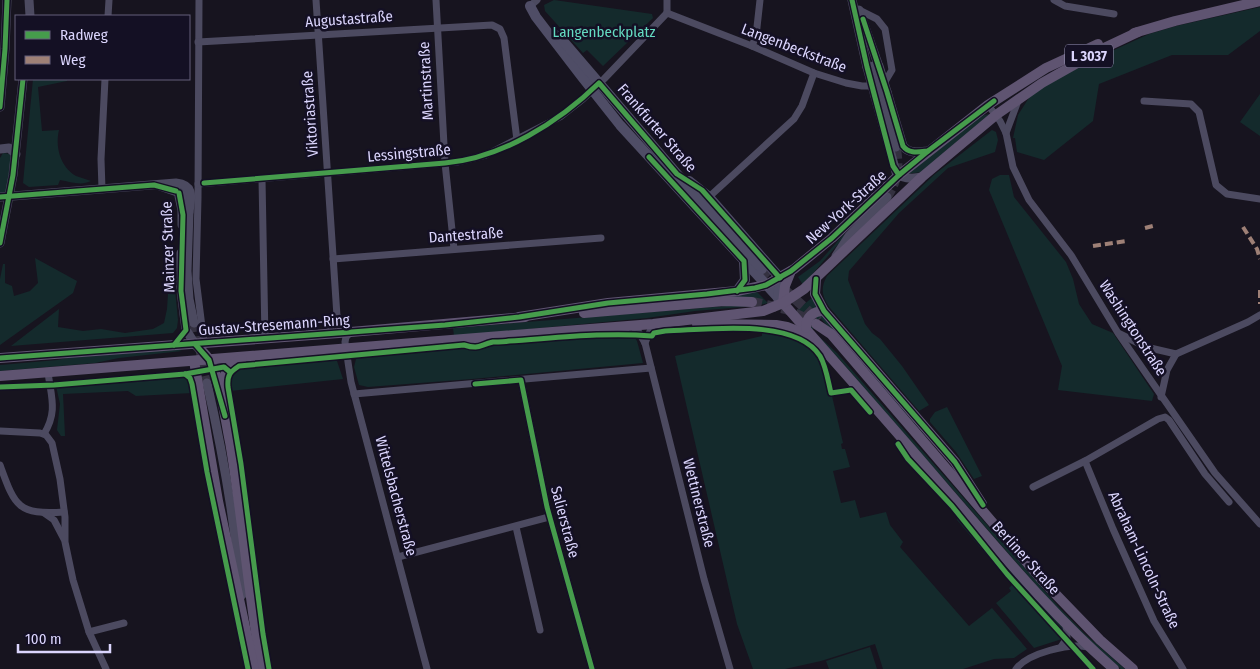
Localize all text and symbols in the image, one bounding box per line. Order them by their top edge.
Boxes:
street label: Augustastraße [305,7,393,31]
legend [15,15,190,80]
street label: Langenbeckstraße [739,20,849,76]
park label: Langenbeckplatz [553,23,655,41]
text: Radweg [60,26,108,44]
street label: Martinstraße [415,41,437,121]
road number: L 3037 [1065,44,1113,68]
text: Weg [60,51,86,69]
street label: Viktoriastraße [298,70,322,158]
street label: Frankfurter Straße [614,80,700,176]
street label: Lessingstraße [366,140,452,166]
street label: New-York-Straße [802,166,890,248]
street label: Mainzer Straße [157,201,179,293]
street label: Dantestraße [428,223,504,247]
street label: Washingtonstraße [1095,277,1171,379]
street label: Gustav-Stresemann-Ring [198,311,350,339]
street label: Wittelsbacherstraße [371,434,421,558]
street label: Wettinerstraße [679,457,719,549]
street label: Salierstraße [547,484,583,560]
street label: Abraham-Lincoln-Straße [1104,489,1184,631]
street label: Berliner Straße [988,518,1064,598]
scale bar [18,622,110,654]
text: 100 m [25,630,62,648]

